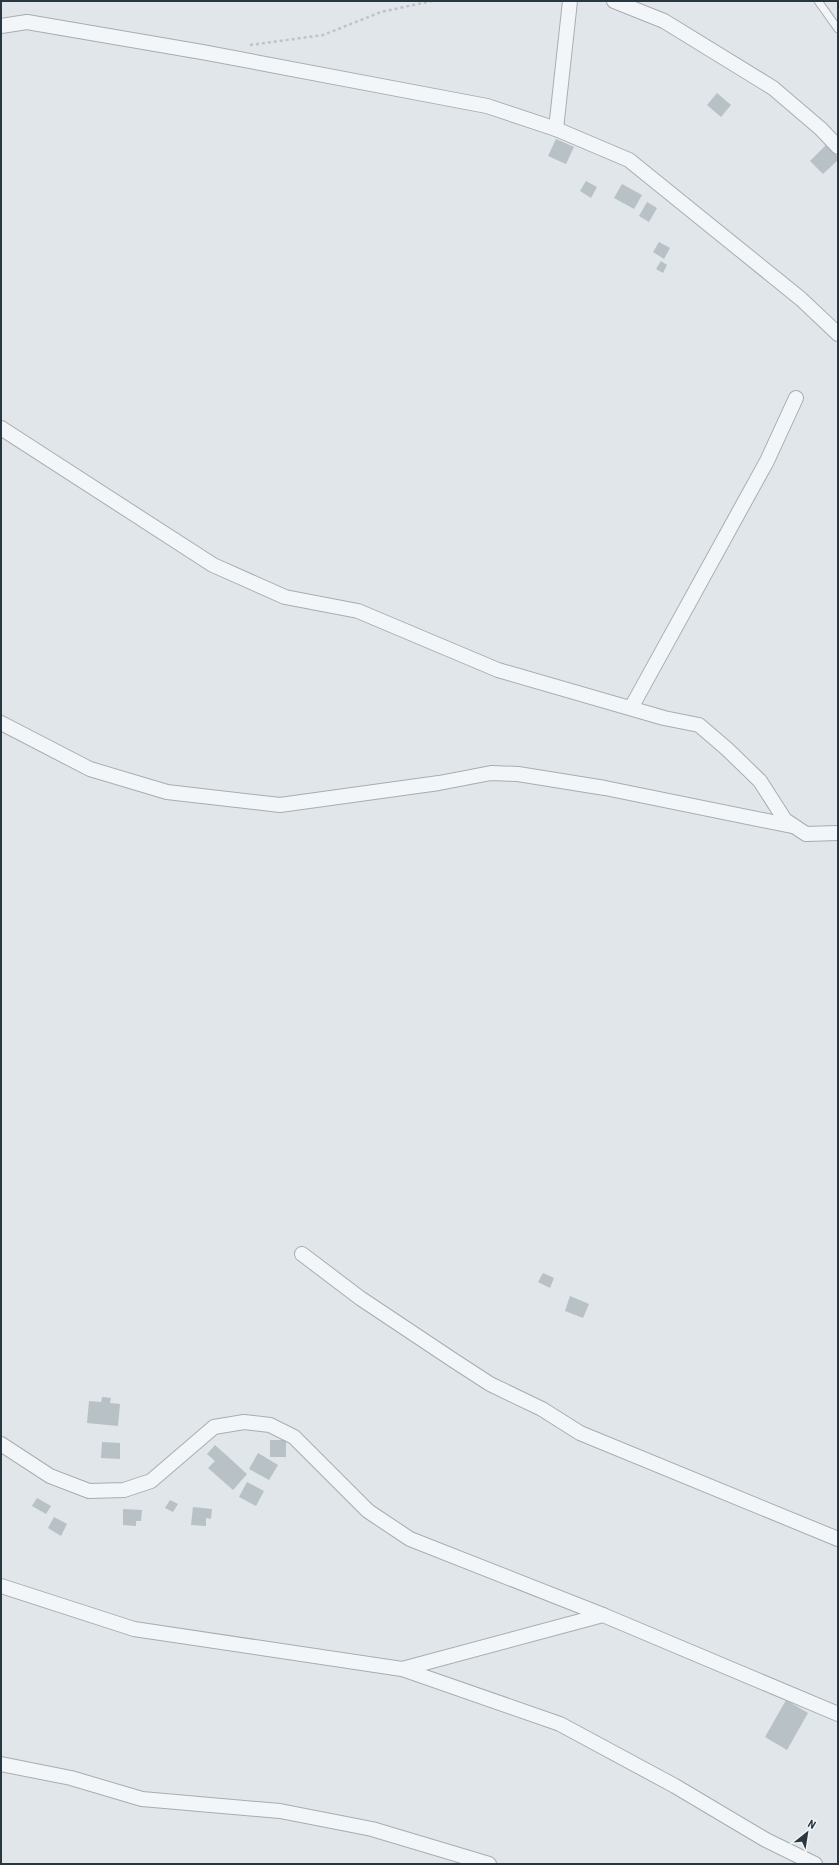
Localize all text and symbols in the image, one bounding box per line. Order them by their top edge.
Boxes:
north arrow [787,1813,827,1853]
text: N [806,1817,818,1832]

